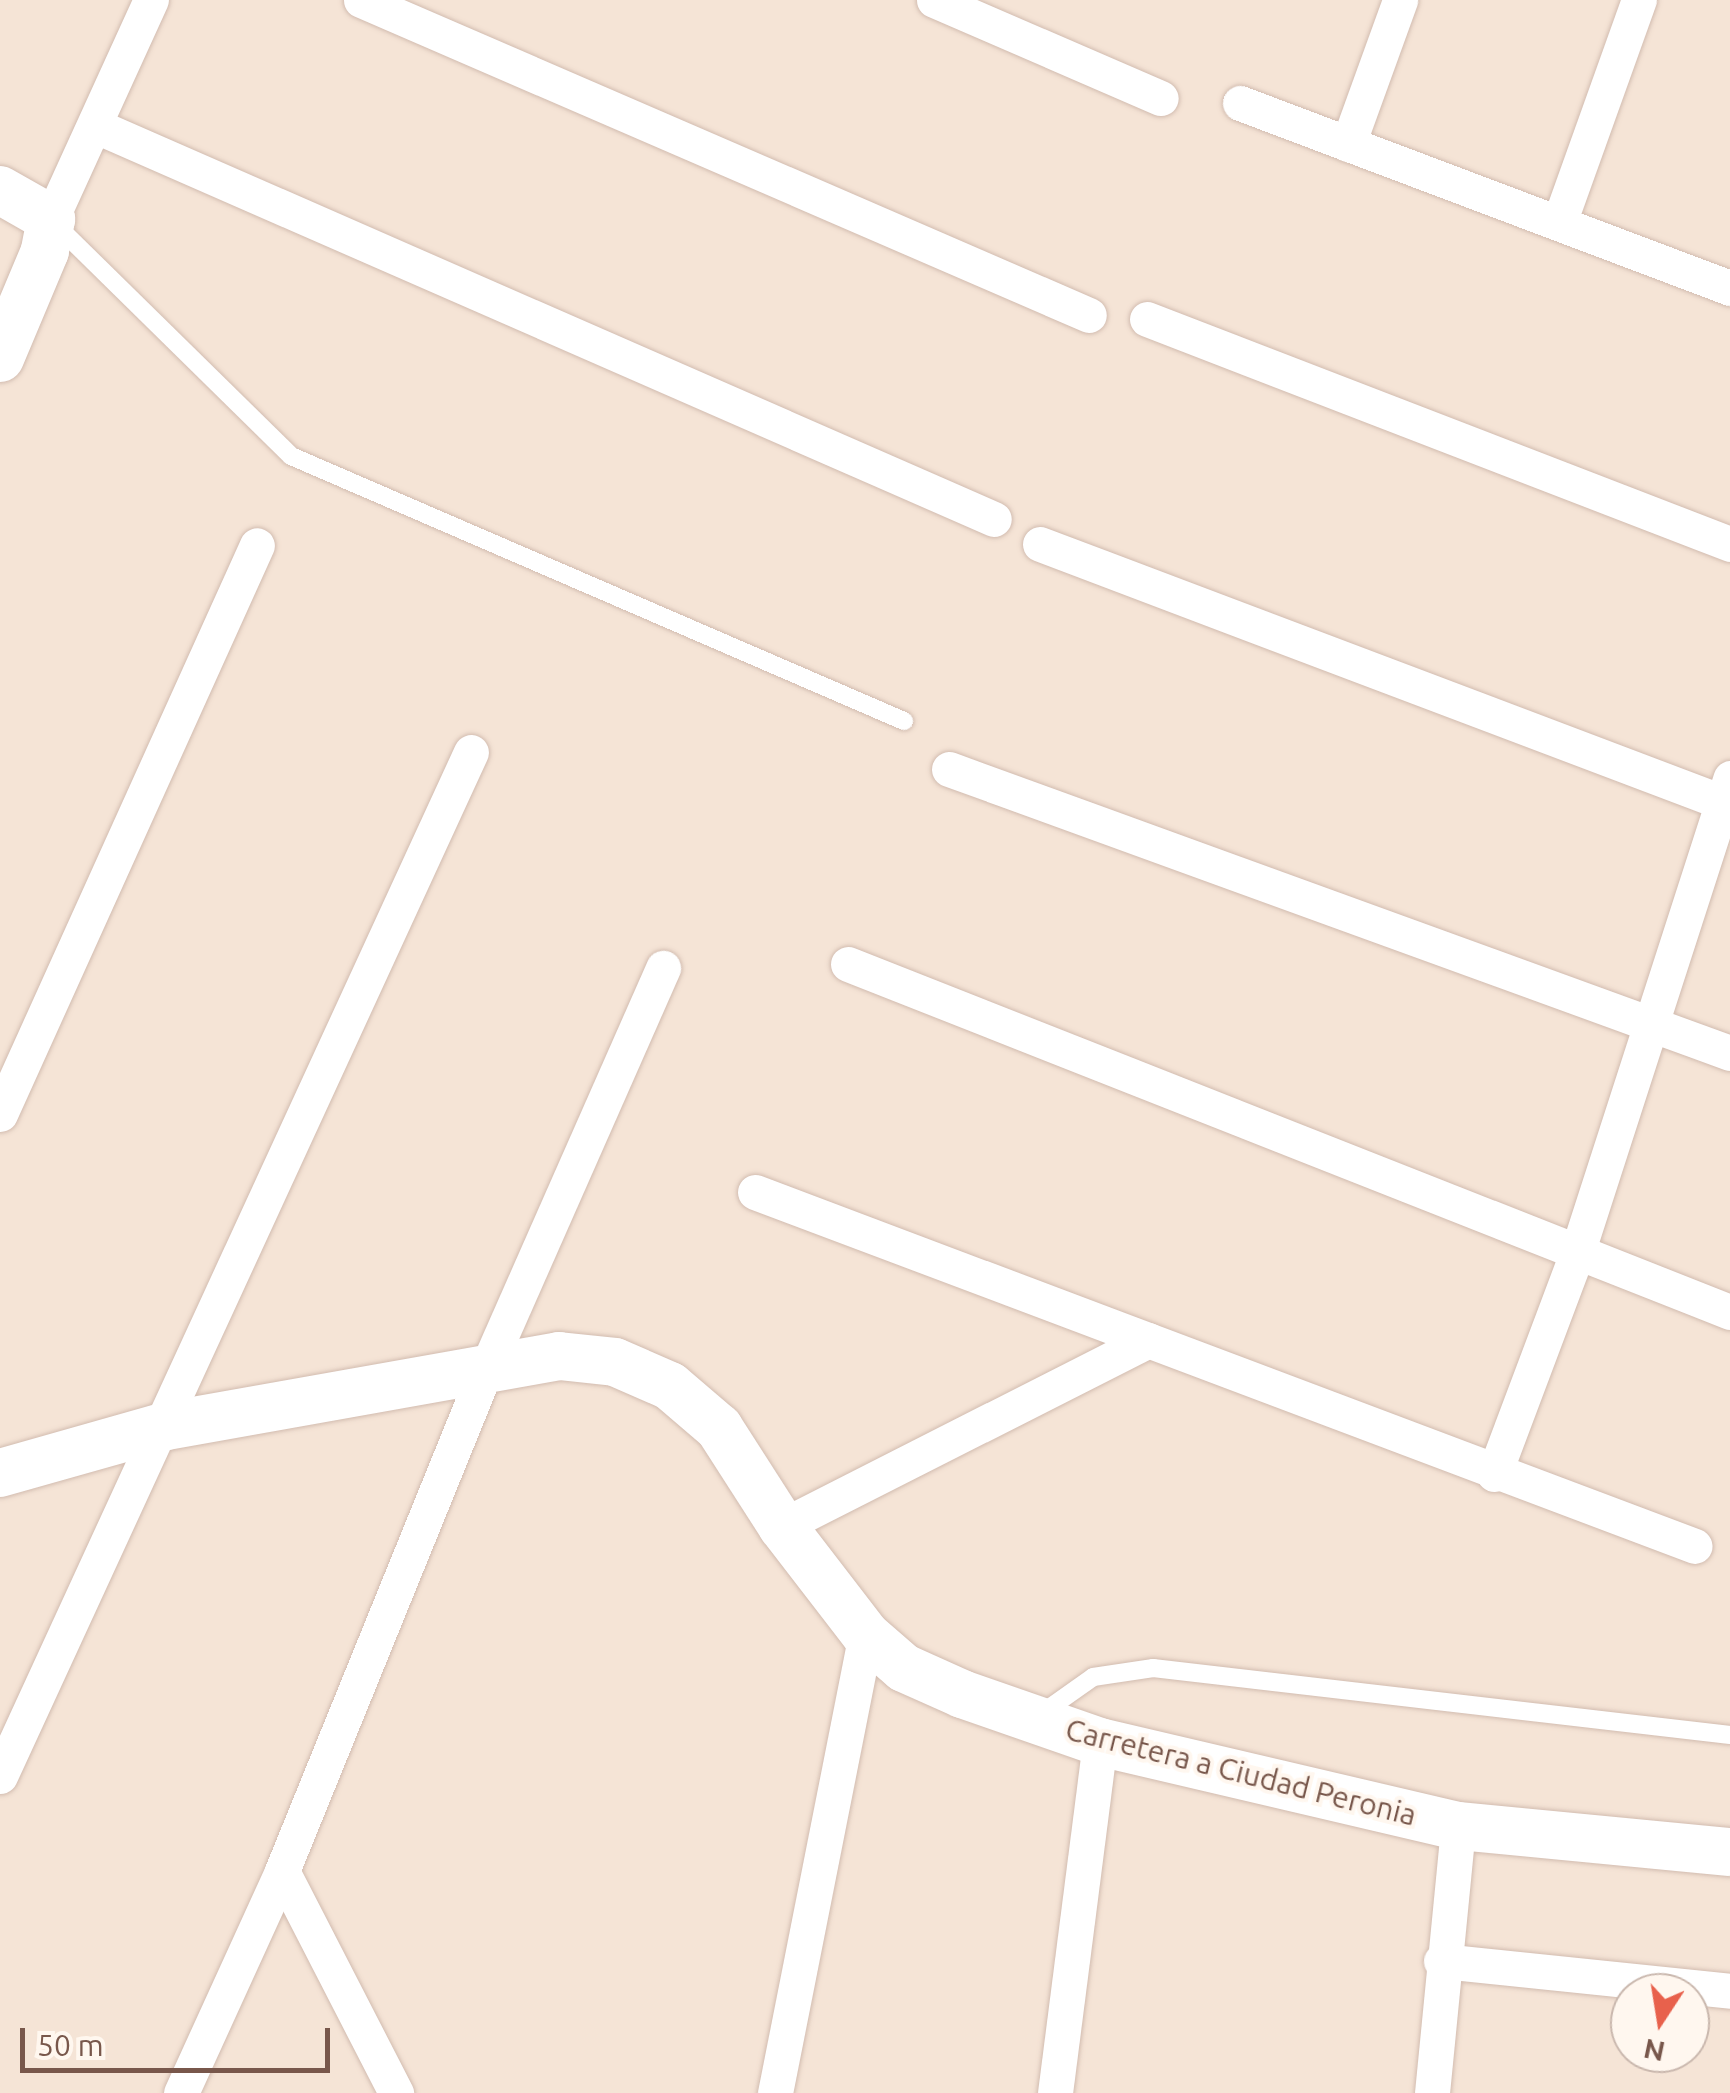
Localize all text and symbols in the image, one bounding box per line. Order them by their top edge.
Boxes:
street label: Carretera a Ciudad Peronia [1062,1711,1420,1833]
north arrow [1610,1973,1710,2073]
scale bar [25,2008,335,2070]
text: 50 m [37,2028,104,2062]
text: N [1641,2034,1668,2068]

